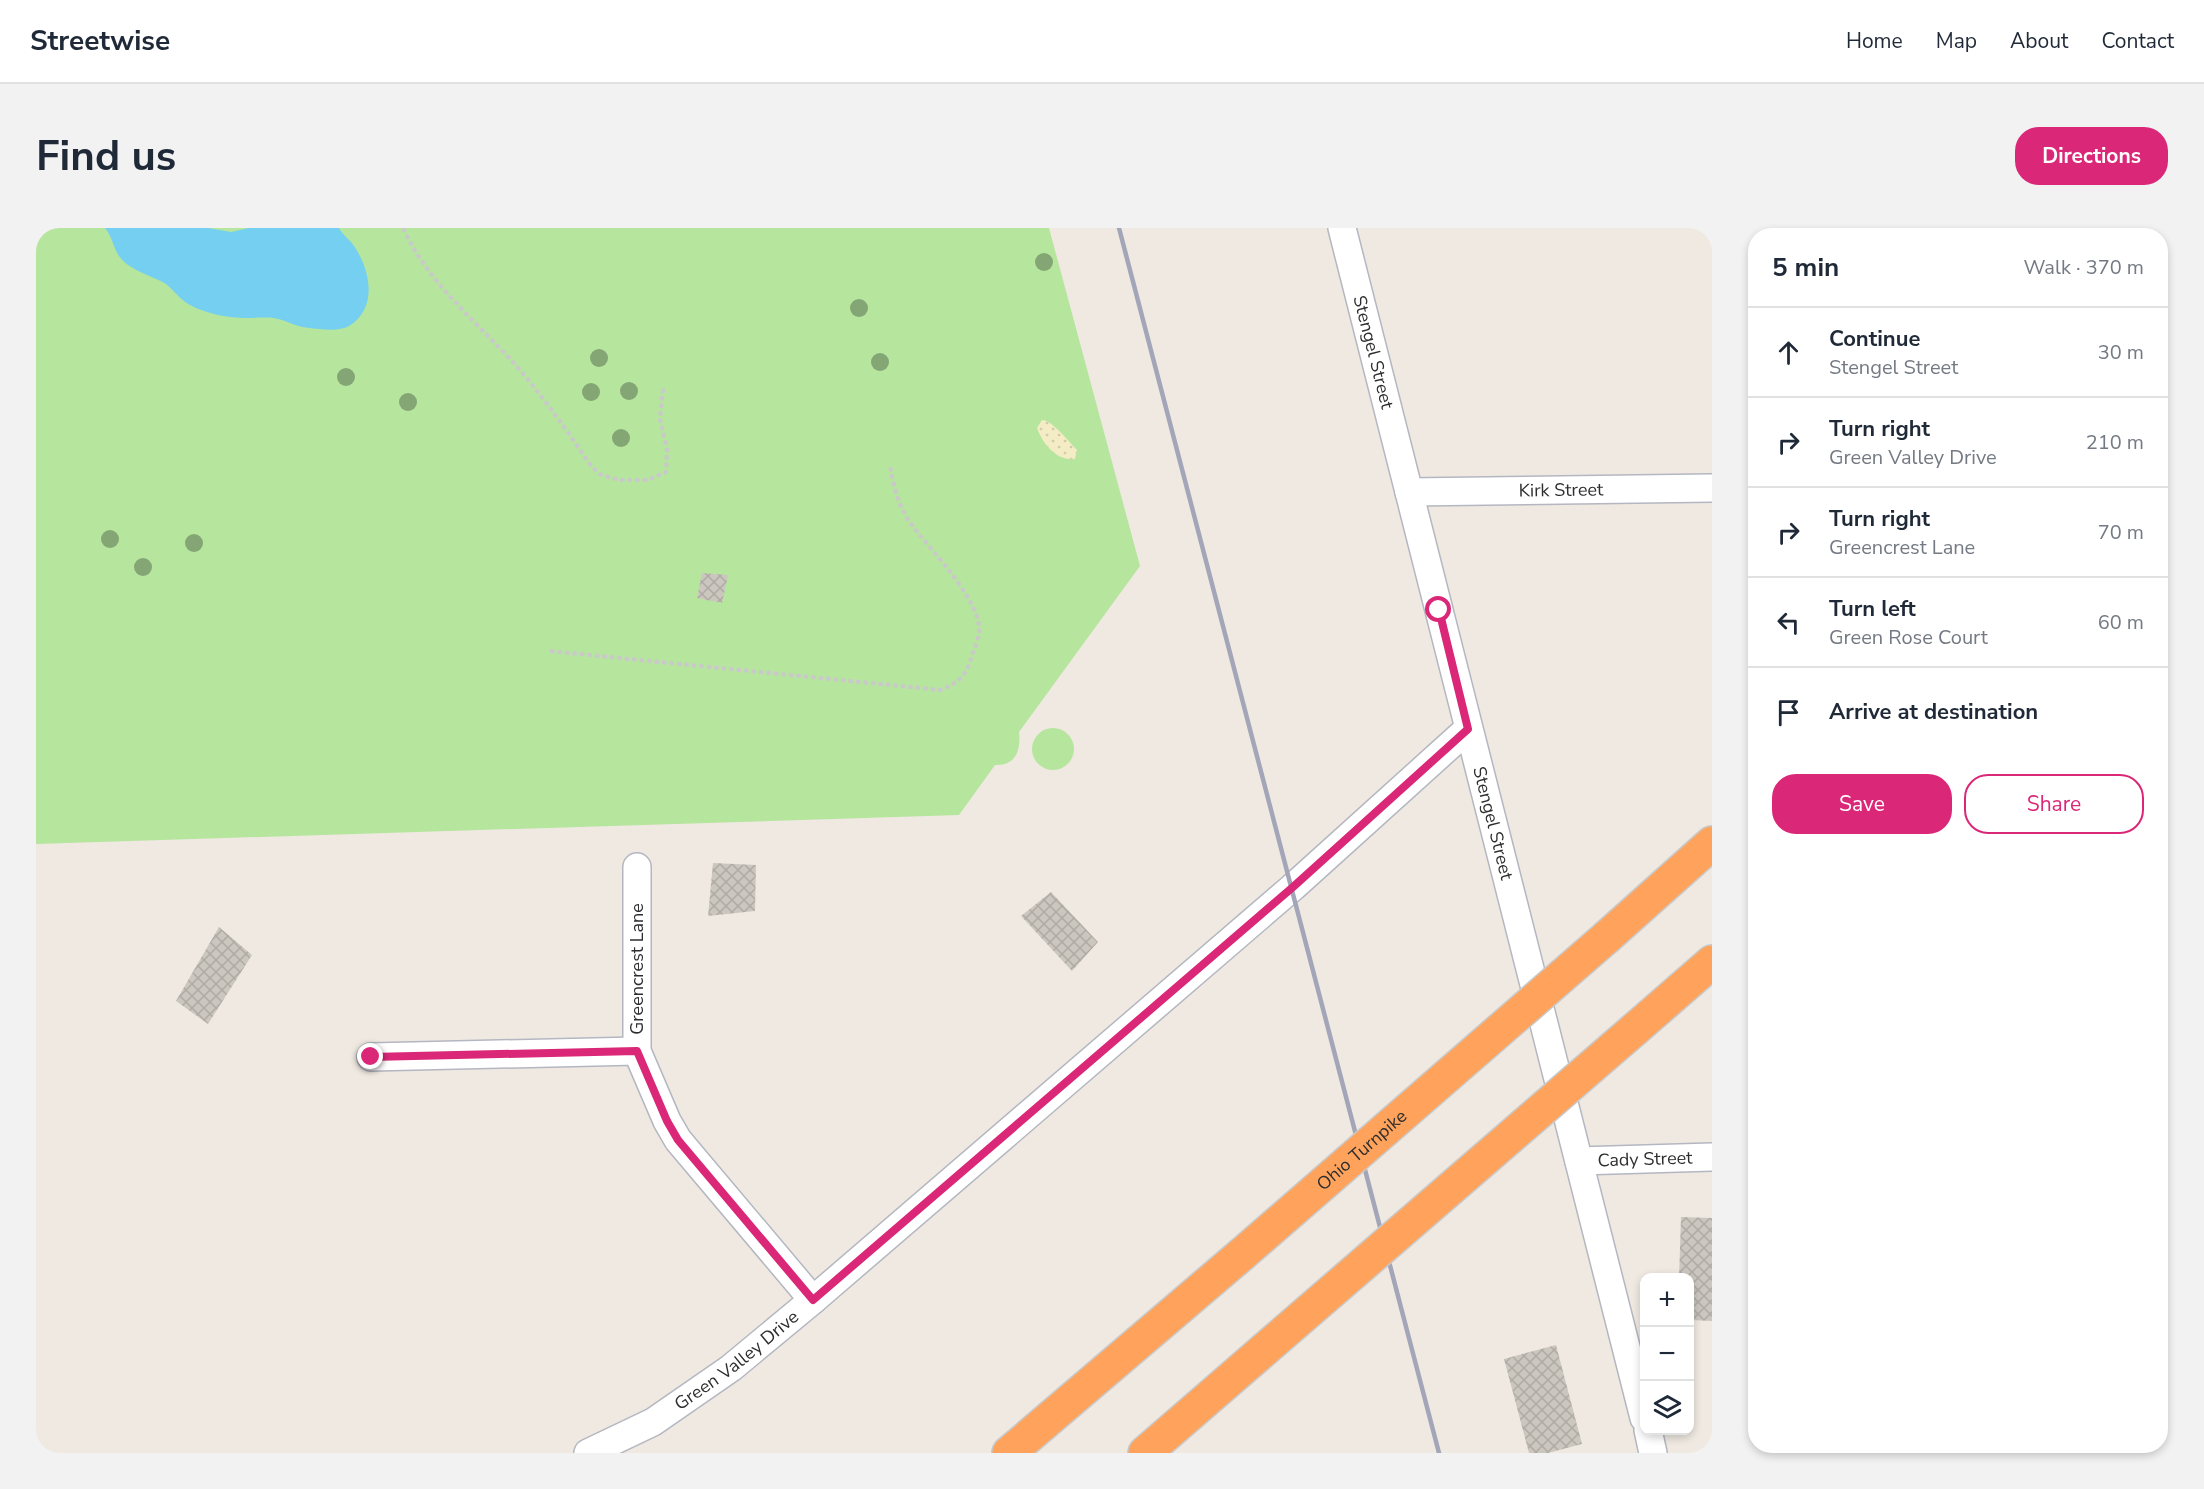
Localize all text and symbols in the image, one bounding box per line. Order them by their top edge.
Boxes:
text: Streetwise [30,22,170,60]
text: Home [1846,27,1903,55]
text: Map [1936,27,1977,55]
text: About [2010,27,2068,55]
text: Contact [2101,27,2174,55]
button: Directions [2015,127,2168,185]
text: Find us [36,128,176,185]
text: 5 min [1772,250,1839,285]
text: Walk · 370 m [2024,254,2144,281]
street label: Stengel Street [1348,293,1400,412]
text: Continue [1829,324,1920,354]
icon: ahead [1772,336,1805,369]
text: 30 m [2098,339,2144,366]
text: Stengel Street [1829,354,1958,381]
text: Turn right [1829,414,1930,444]
icon: right [1772,426,1805,459]
text: 210 m [2086,429,2144,456]
text: Green Valley Drive [1829,444,1997,471]
street label: Kirk Street [1518,477,1604,503]
text: Turn right [1829,504,1930,534]
icon: right [1772,516,1805,549]
text: 70 m [2098,519,2144,546]
text: Greencrest Lane [1829,534,1975,561]
text: Turn left [1829,594,1916,624]
route start [1425,596,1451,622]
icon: left [1772,606,1805,639]
text: 60 m [2098,609,2144,636]
text: Green Rose Court [1829,624,1988,651]
icon: arrive [1772,696,1805,729]
text: Arrive at destination [1829,697,2038,727]
street label: Stengel Street [1467,764,1519,883]
button: Save [1772,774,1952,834]
button: Share [1964,774,2144,834]
street label: Greencrest Lane [625,903,649,1035]
route end [357,1043,383,1069]
street label: Ohio Turnpike [1312,1104,1412,1196]
street label: Cady Street [1597,1146,1693,1172]
map controls [1640,1273,1694,1435]
button: + [1640,1273,1694,1327]
street label: Green Valley Drive [670,1305,804,1416]
button: − [1640,1327,1694,1381]
button: layers [1640,1381,1694,1435]

